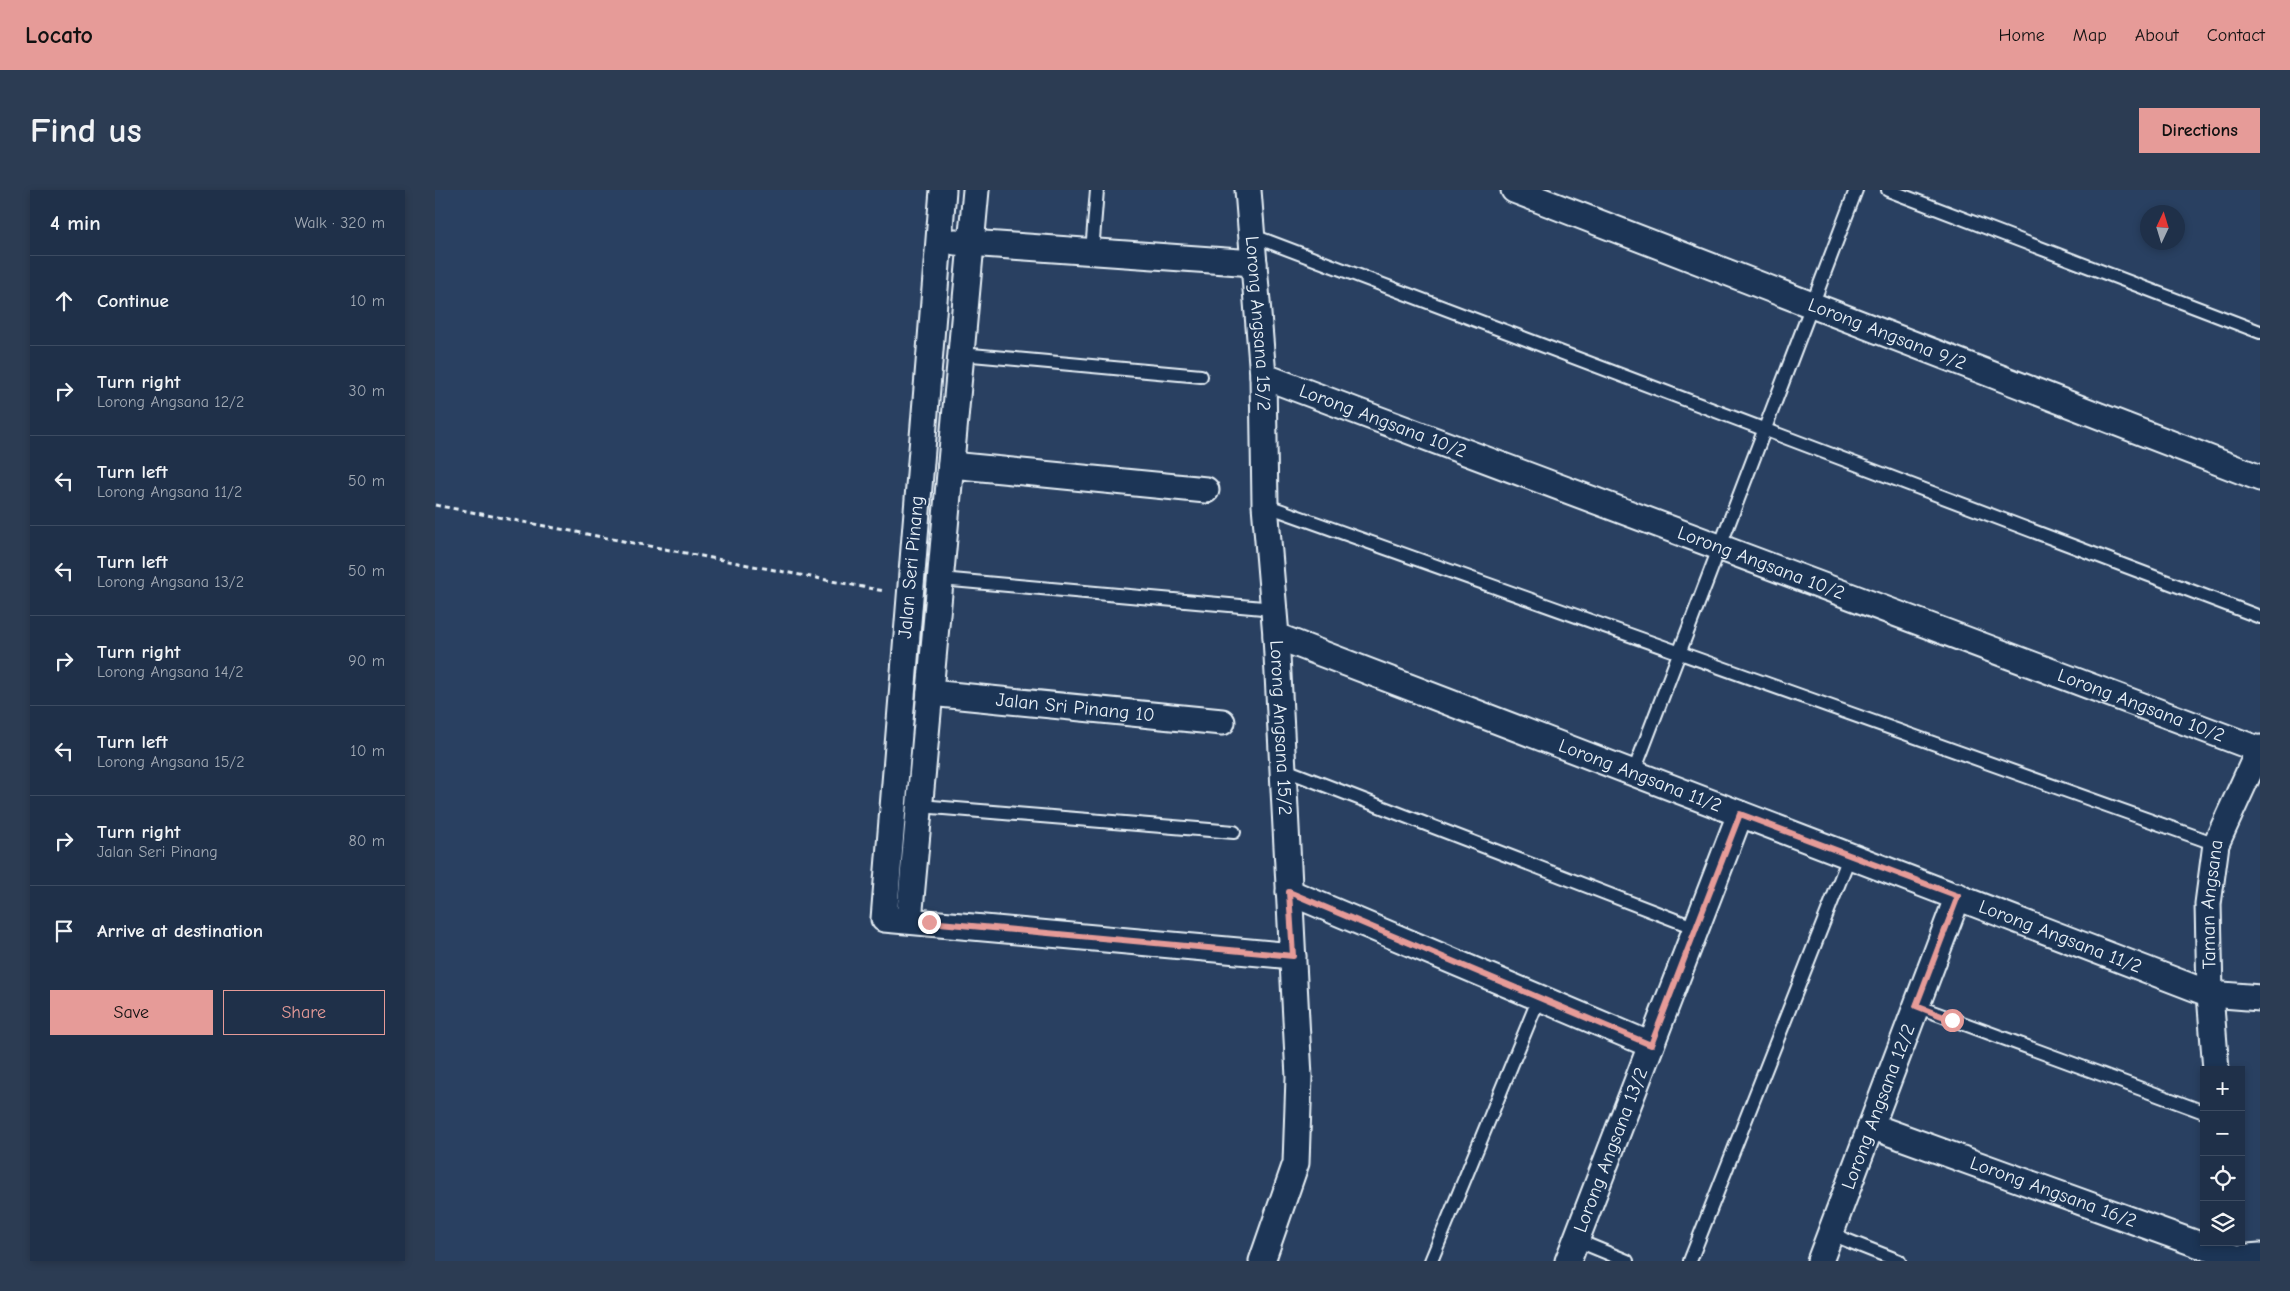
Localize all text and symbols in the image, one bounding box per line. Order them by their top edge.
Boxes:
text: Locato [25,21,93,49]
text: Home [1998,25,2045,46]
text: Map [2073,25,2107,46]
text: About [2135,25,2179,46]
text: Contact [2207,25,2265,46]
button: Directions [2139,108,2260,153]
text: Find us [30,110,142,151]
north arrow [2140,205,2185,250]
text: 4 min [50,211,101,235]
text: Walk · 320 m [294,214,385,232]
street label: Lorong Angsana 15/2 [1241,235,1275,411]
icon: ahead [50,287,78,315]
text: Continue [97,290,169,312]
text: 10 m [350,292,385,310]
street label: Lorong Angsana 9/2 [1805,294,1969,375]
text: Turn right [97,371,181,393]
icon: right [50,377,78,405]
street label: Lorong Angsana 10/2 [1296,380,1469,462]
text: 30 m [349,382,385,400]
text: Lorong Angsana 12/2 [97,393,244,411]
text: Turn left [97,461,168,483]
icon: left [50,467,78,495]
text: 50 m [348,472,385,490]
text: Lorong Angsana 11/2 [97,483,242,501]
street label: Jalan Seri Pinang [894,495,928,639]
street label: Lorong Angsana 10/2 [1674,521,1848,604]
text: Turn left [97,551,168,573]
icon: left [50,557,78,585]
text: 50 m [348,562,385,580]
text: Lorong Angsana 13/2 [97,573,244,591]
street label: Lorong Angsana 15/2 [1265,640,1296,816]
text: Turn right [97,641,181,663]
icon: right [50,647,78,675]
text: 90 m [348,652,385,670]
text: Lorong Angsana 14/2 [97,663,244,681]
street label: Lorong Angsana 10/2 [2055,664,2228,747]
street label: Jalan Sri Pinang 10 [995,689,1156,726]
text: Turn left [97,731,168,753]
street label: Lorong Angsana 11/2 [1556,734,1725,817]
icon: left [50,737,78,765]
text: 10 m [350,742,385,760]
text: Lorong Angsana 15/2 [97,753,245,771]
text: Turn right [97,821,181,843]
icon: right [50,827,78,855]
text: 80 m [348,832,385,850]
street label: Taman Angsana [2196,838,2227,969]
text: Jalan Seri Pinang [97,843,218,861]
street label: Lorong Angsana 11/2 [1976,895,2145,978]
route end [918,911,941,934]
icon: arrive [50,917,78,945]
text: Arrive at destination [97,920,263,942]
button: Save [50,990,213,1035]
button: Share [223,990,385,1035]
route start [1941,1009,1964,1032]
street label: Lorong Angsana 12/2 [1837,1021,1920,1192]
street label: Lorong Angsana 13/2 [1569,1064,1652,1236]
map controls [2200,1066,2245,1246]
button: + [2200,1066,2245,1111]
button: − [2200,1111,2245,1156]
street label: Lorong Angsana 16/2 [1967,1152,2140,1232]
button: locate [2200,1156,2245,1201]
button: layers [2200,1201,2245,1246]

